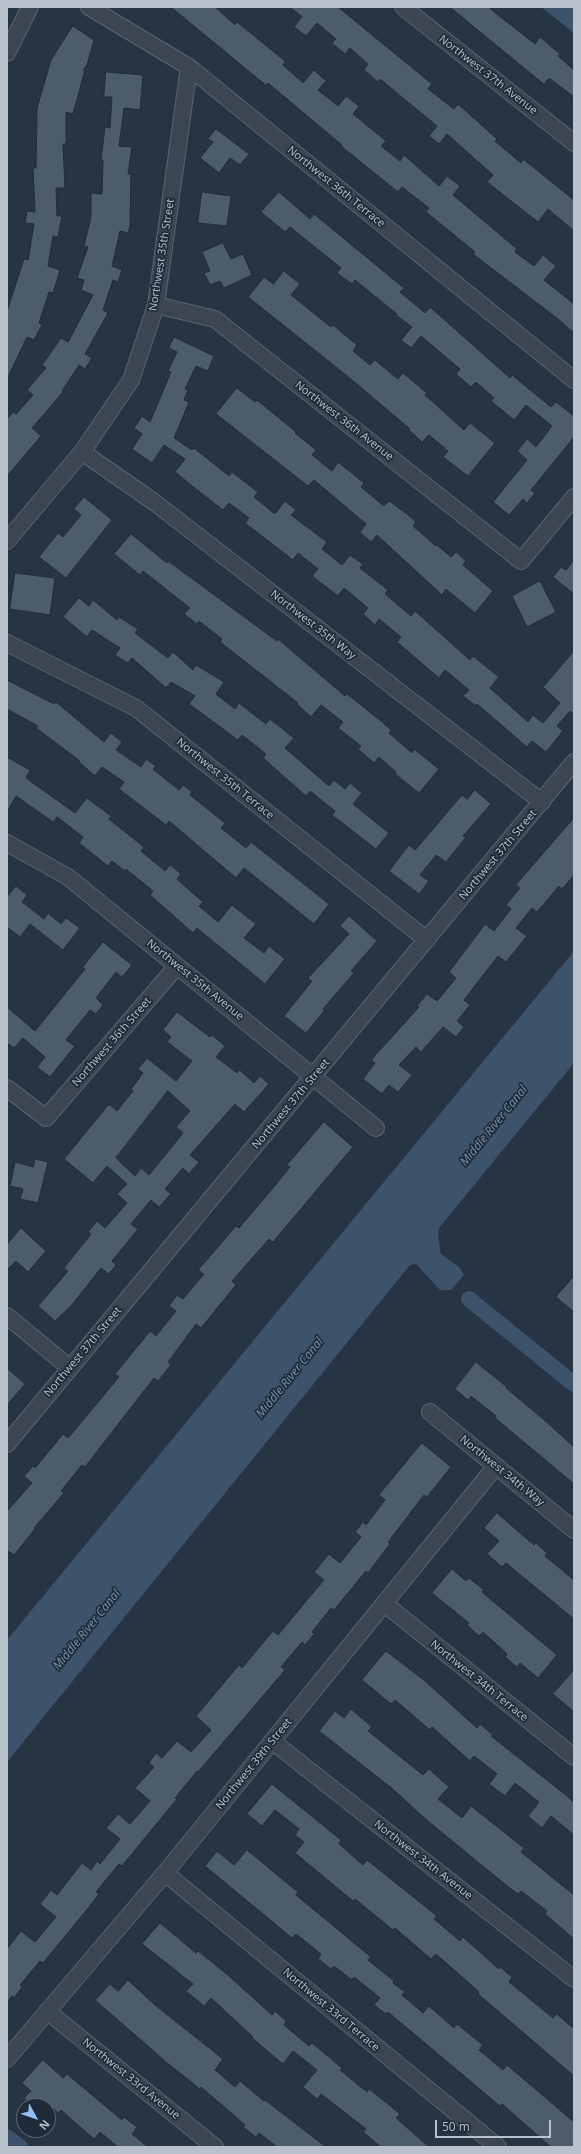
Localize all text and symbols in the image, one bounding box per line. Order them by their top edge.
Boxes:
street label: Northwest 37th Avenue [436,32,540,118]
street label: Northwest 36th Terrace [285,144,387,230]
street label: Northwest 35th Street [147,198,177,312]
street label: Northwest 36th Avenue [292,378,396,464]
street label: Northwest 35th Way [268,588,358,662]
street label: Northwest 35th Terrace [174,736,276,822]
street label: Northwest 37th Street [456,807,540,903]
street label: Northwest 35th Avenue [144,937,246,1023]
street label: Northwest 36th Street [70,995,154,1089]
street label: Northwest 37th Street [249,1056,333,1152]
water label: Middle River Canal [457,1083,531,1169]
street label: Northwest 37th Street [41,1304,125,1400]
water label: Middle River Canal [253,1335,327,1421]
street label: Northwest 34th Way [457,1433,547,1509]
water label: Middle River Canal [50,1587,124,1673]
street label: Northwest 34th Terrace [428,1638,530,1724]
street label: Northwest 39th Street [213,1716,295,1812]
street label: Northwest 34th Avenue [371,1817,475,1903]
street label: Northwest 33rd Terrace [280,1966,382,2054]
street label: Northwest 33rd Avenue [80,2036,182,2122]
north arrow [16,2098,56,2138]
scale bar [437,2112,553,2138]
text: N [36,2117,53,2134]
text: 50 m [442,2118,470,2135]

